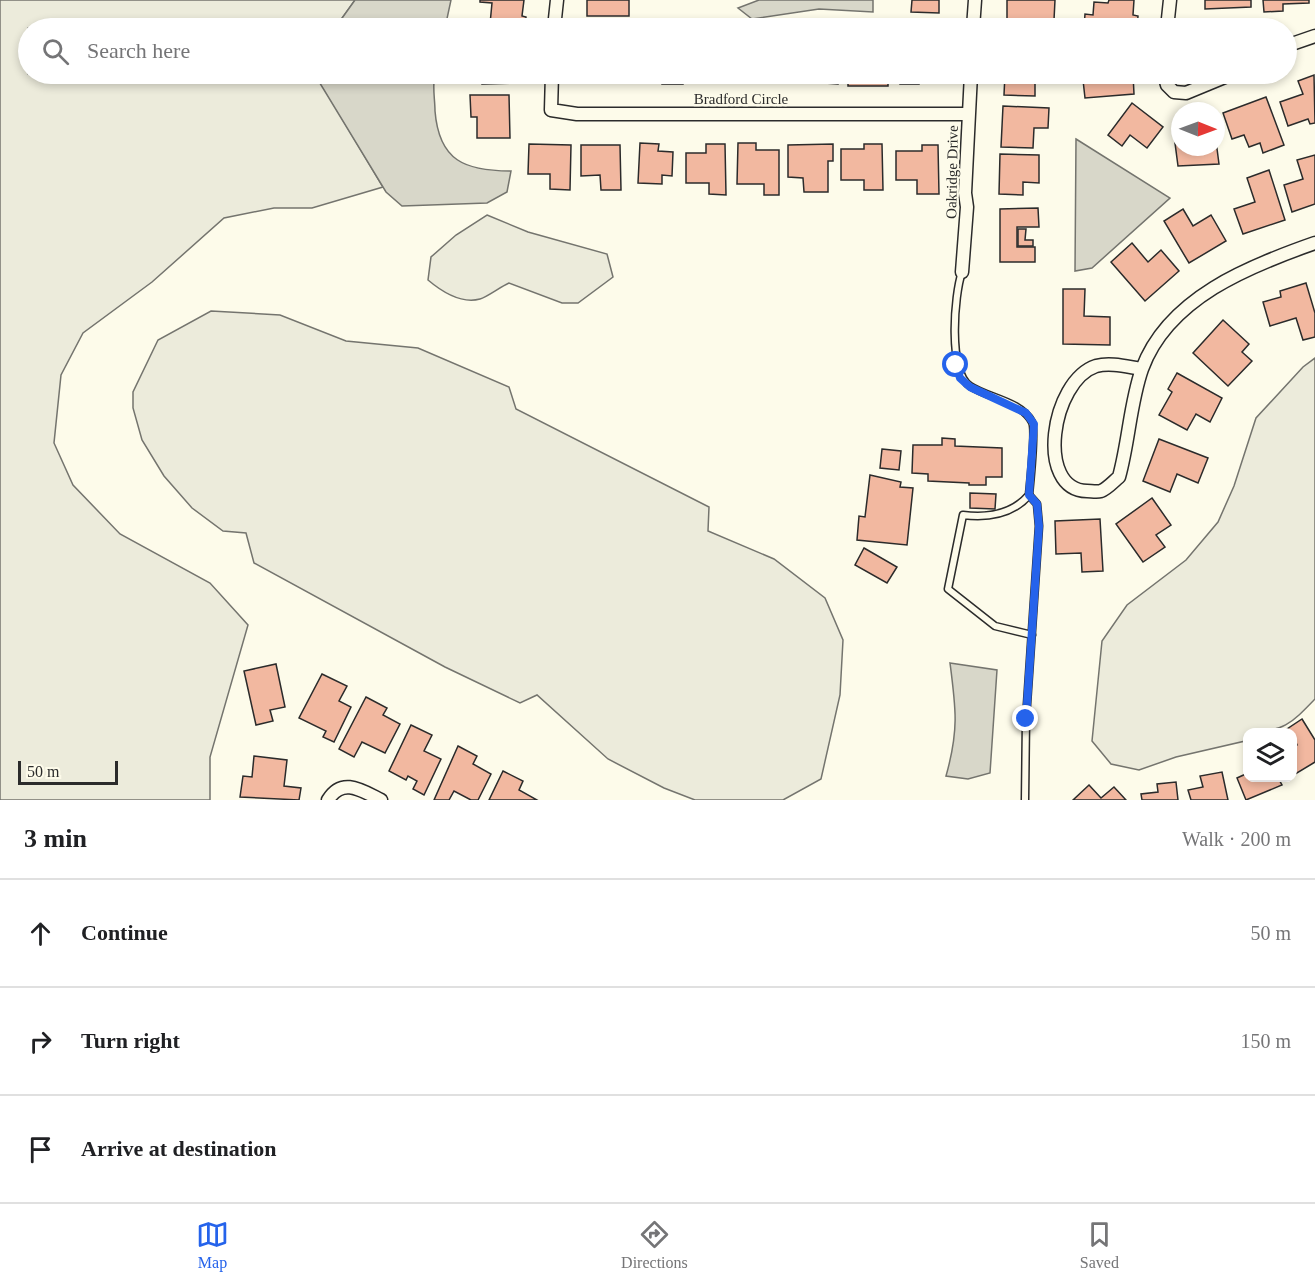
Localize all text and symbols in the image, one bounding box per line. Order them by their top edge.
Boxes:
search box [18,18,1297,84]
icon: search [39,35,72,68]
text: Search here [87,38,190,63]
street label: Bradford Circle [694,91,789,107]
north arrow [1171,102,1225,156]
street label: Oakridge Drive [943,125,961,219]
route start [942,351,968,377]
route end [1012,705,1038,731]
map controls [1243,728,1297,782]
button: layers [1243,728,1297,782]
scale bar [18,758,118,786]
text: 50 m [27,763,59,780]
text: 3 min [24,824,87,853]
text: Walk · 200 m [1182,828,1291,850]
icon: ahead [24,917,57,950]
text: Continue [81,920,168,945]
text: 50 m [1250,922,1291,944]
icon: right [24,1025,57,1058]
text: Turn right [81,1028,180,1053]
text: 150 m [1240,1030,1291,1052]
icon: arrive [24,1133,57,1166]
text: Arrive at destination [81,1136,277,1161]
tab: Map [196,1218,229,1272]
tab: Directions [621,1218,688,1272]
tab: Saved [1080,1218,1119,1272]

